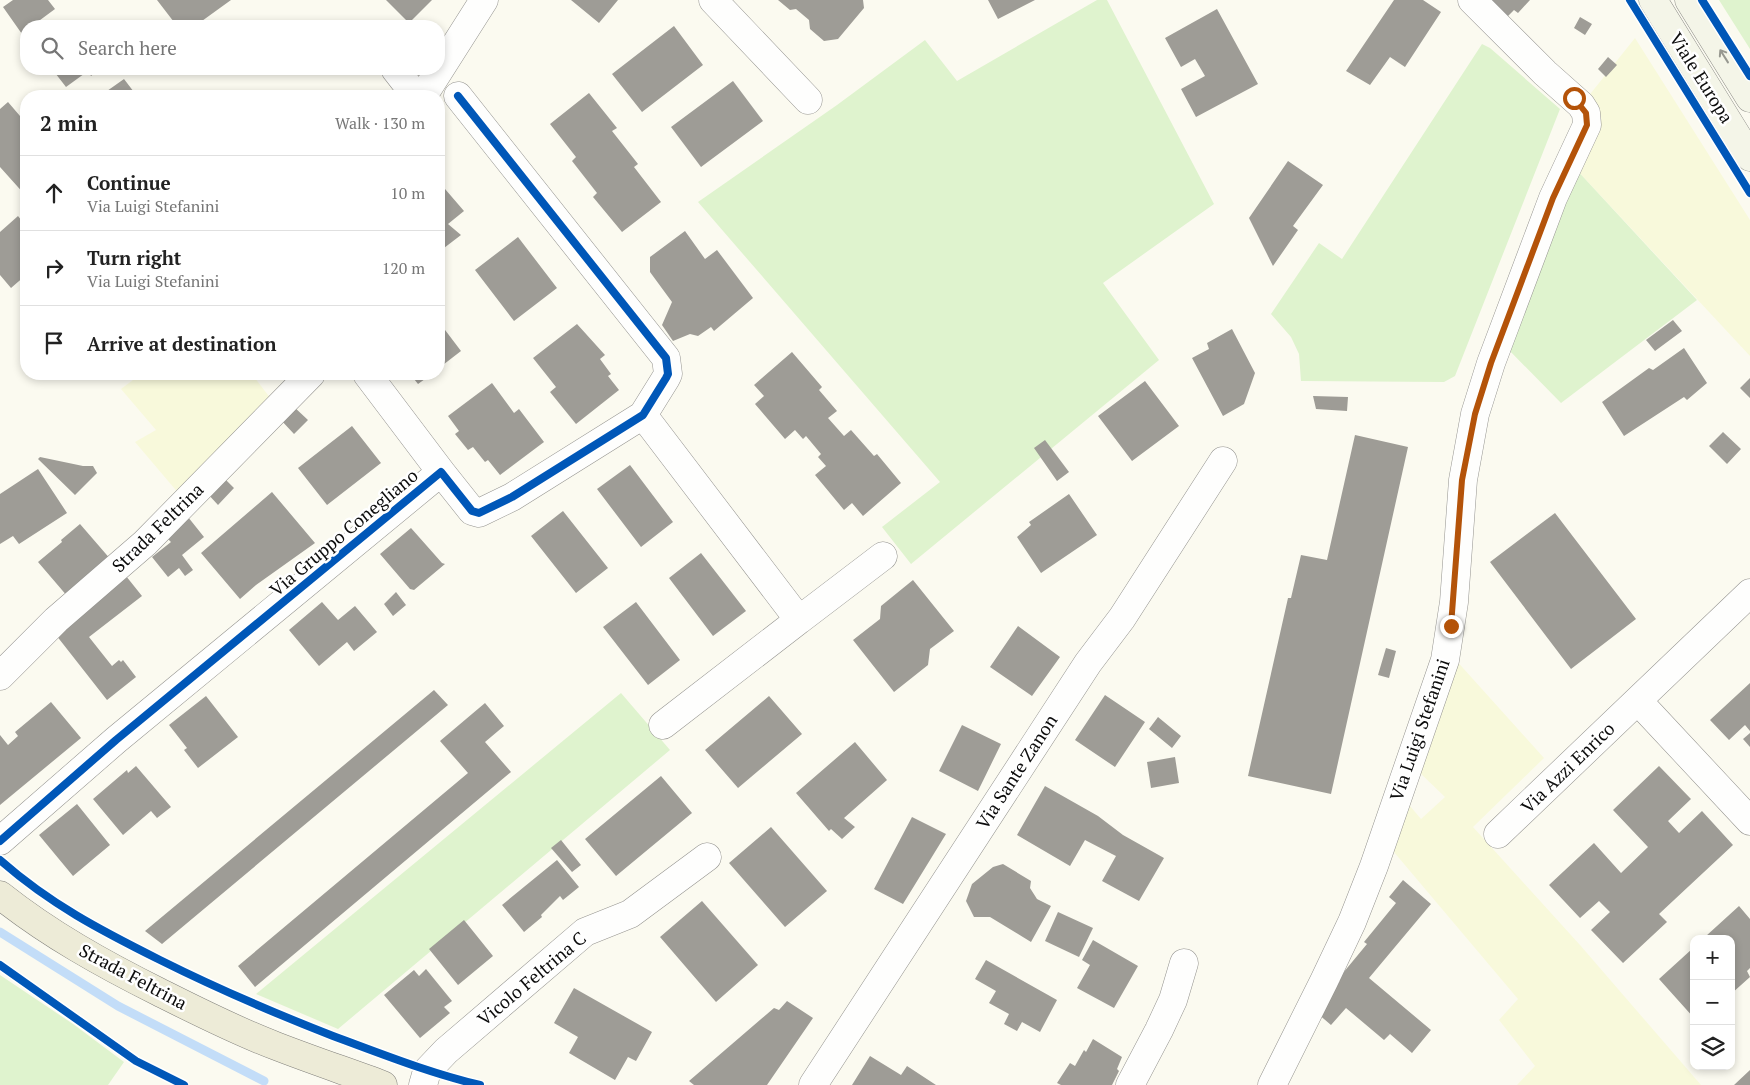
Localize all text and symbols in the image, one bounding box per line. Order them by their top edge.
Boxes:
search box [20,20,445,75]
street label: Viale Europa [1664,28,1739,127]
icon: search [38,34,66,62]
text: Search here [78,35,177,60]
one-way arrow [1719,50,1729,64]
route start [1563,87,1586,110]
text: 2 min [40,109,97,137]
text: Walk · 130 m [335,112,425,134]
text: Continue [87,170,171,195]
icon: ahead [40,179,68,207]
text: 10 m [390,182,425,204]
text: Via Luigi Stefanini [87,195,219,217]
text: Turn right [87,245,181,270]
icon: right [40,254,68,282]
text: 120 m [382,257,425,279]
text: Via Luigi Stefanini [87,270,219,292]
icon: arrive [40,329,68,357]
text: Arrive at destination [87,331,276,356]
street label: Via Gruppo Conegliano [264,463,423,601]
street label: Strada Feltrina [106,477,208,577]
route end [1440,615,1463,638]
street label: Via Luigi Stefanini [1383,655,1455,804]
street label: Via Sante Zanon [970,709,1062,833]
street label: Via Azzi Enrico [1515,716,1619,818]
street label: Vicolo Feltrina C [472,926,591,1031]
map controls [1690,935,1735,1070]
button: + [1690,935,1735,980]
street label: Strada Feltrina [75,938,192,1015]
button: − [1690,980,1735,1025]
button: layers [1690,1025,1735,1070]

